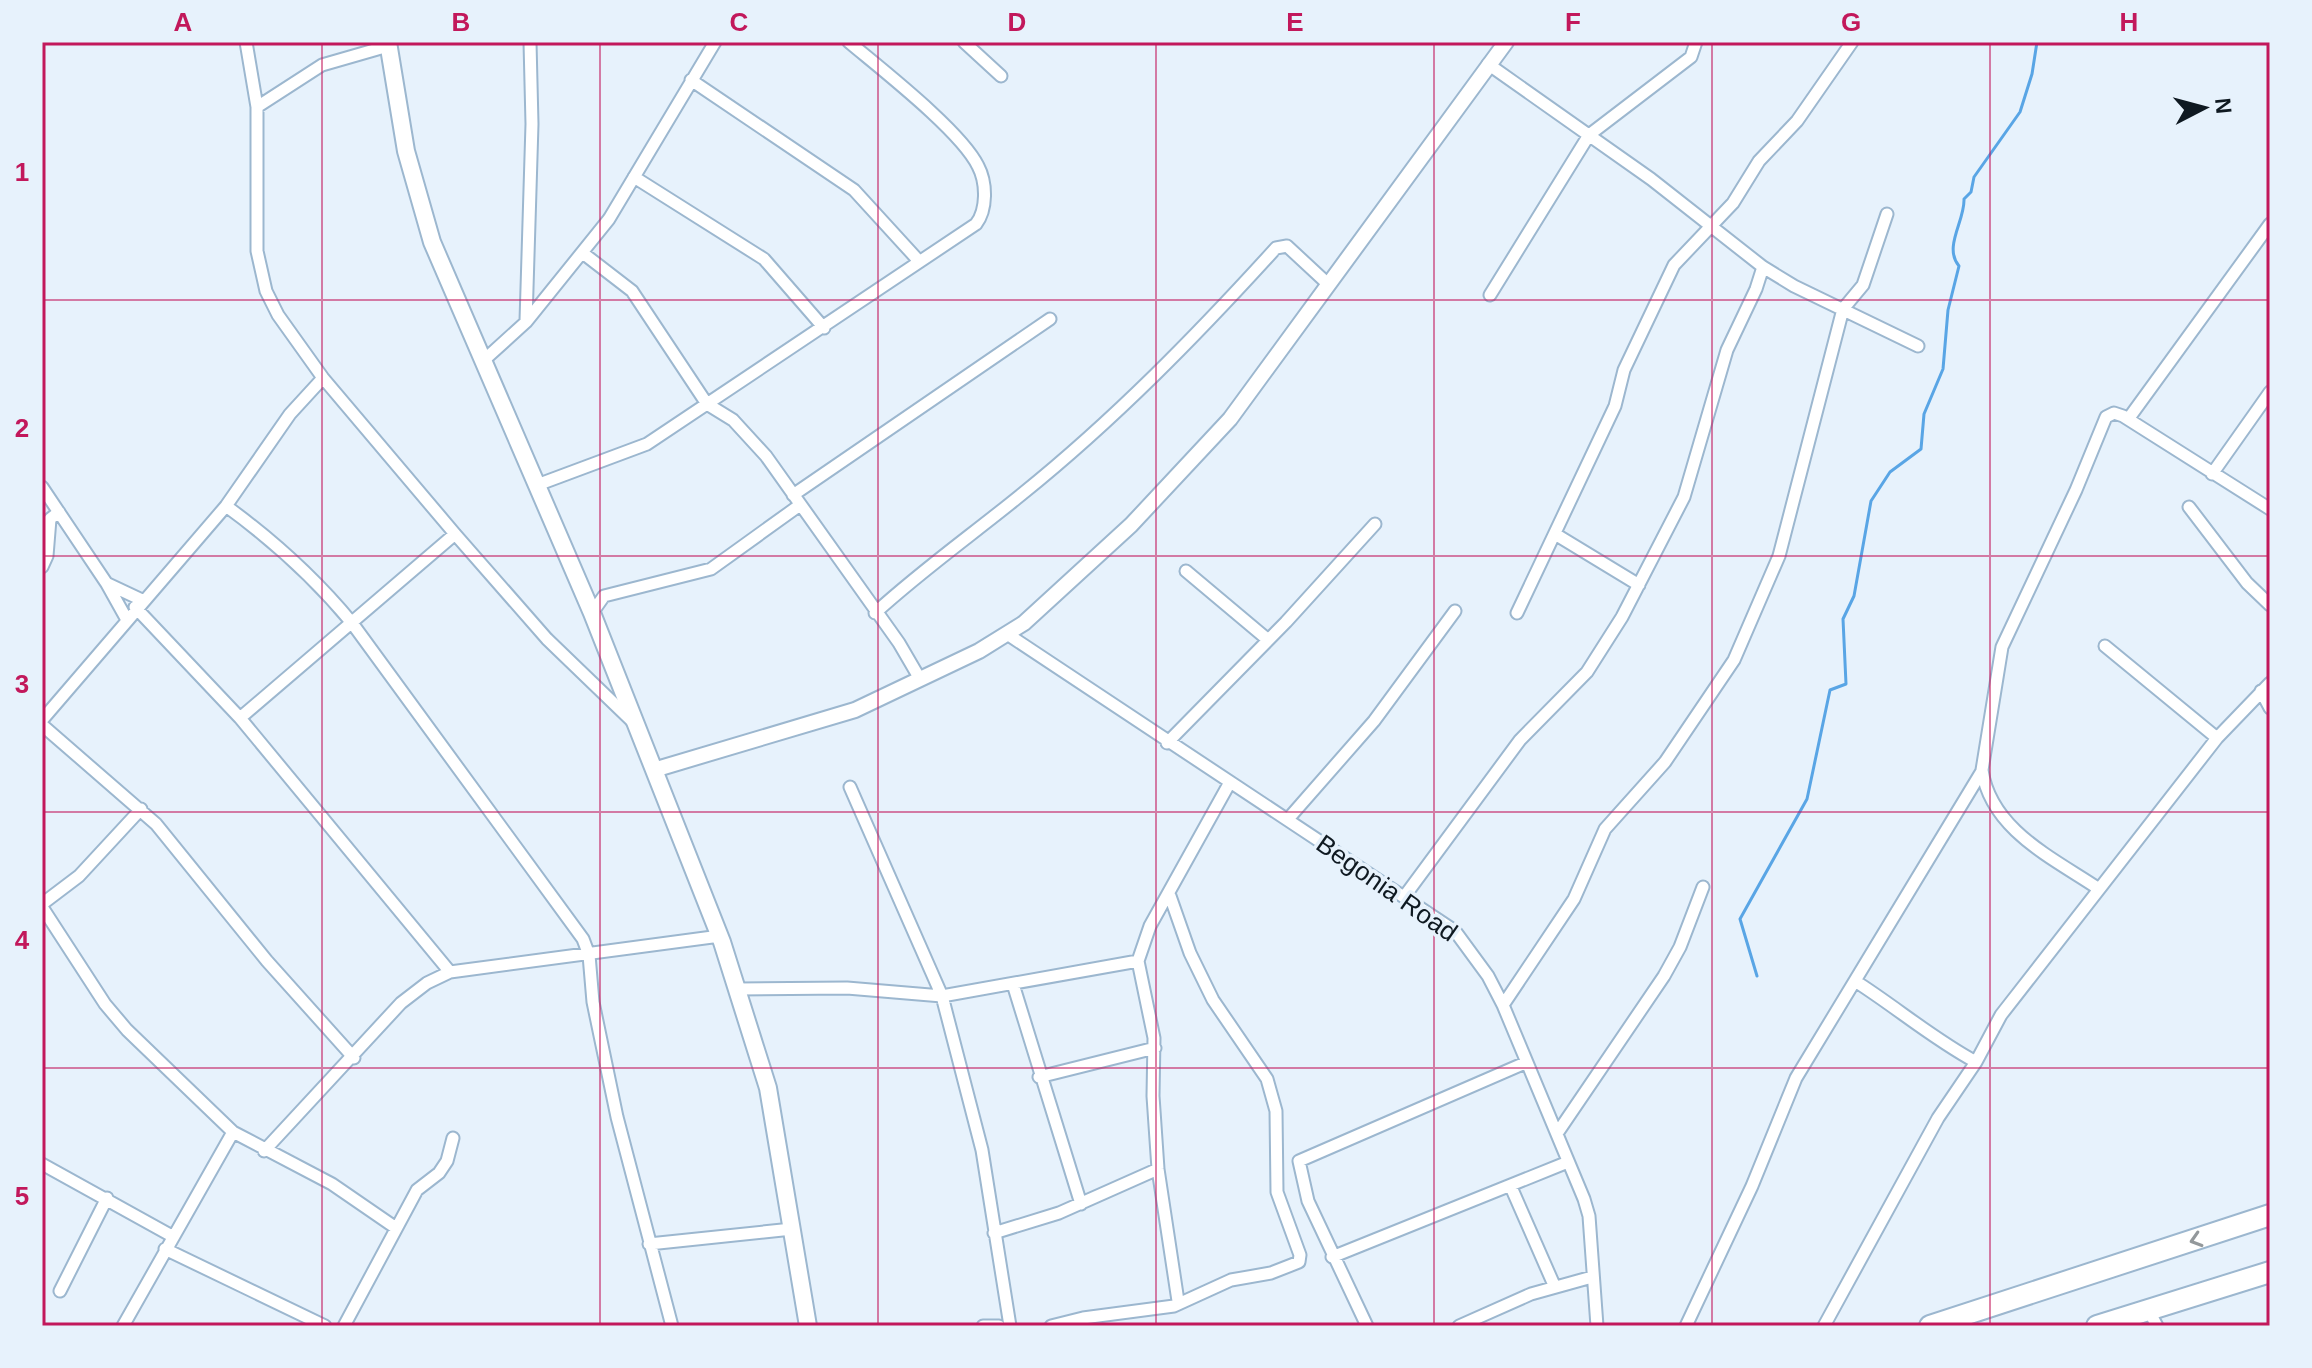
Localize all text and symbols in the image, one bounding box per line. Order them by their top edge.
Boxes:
text: A [174,7,193,37]
text: B [452,7,470,37]
text: C [730,7,749,37]
text: D [1008,7,1026,37]
text: E [1286,7,1304,37]
text: F [1565,7,1581,37]
text: G [1841,7,1861,37]
text: H [2120,7,2138,37]
north arrow [2164,68,2244,148]
text: N [2210,97,2237,115]
text: 1 [15,157,29,187]
text: 2 [15,413,29,443]
text: 3 [15,669,29,699]
street label: Begonia Road [1311,828,1463,948]
text: 4 [15,925,30,955]
text: 5 [15,1181,29,1211]
one-way arrow [2190,1231,2204,1247]

